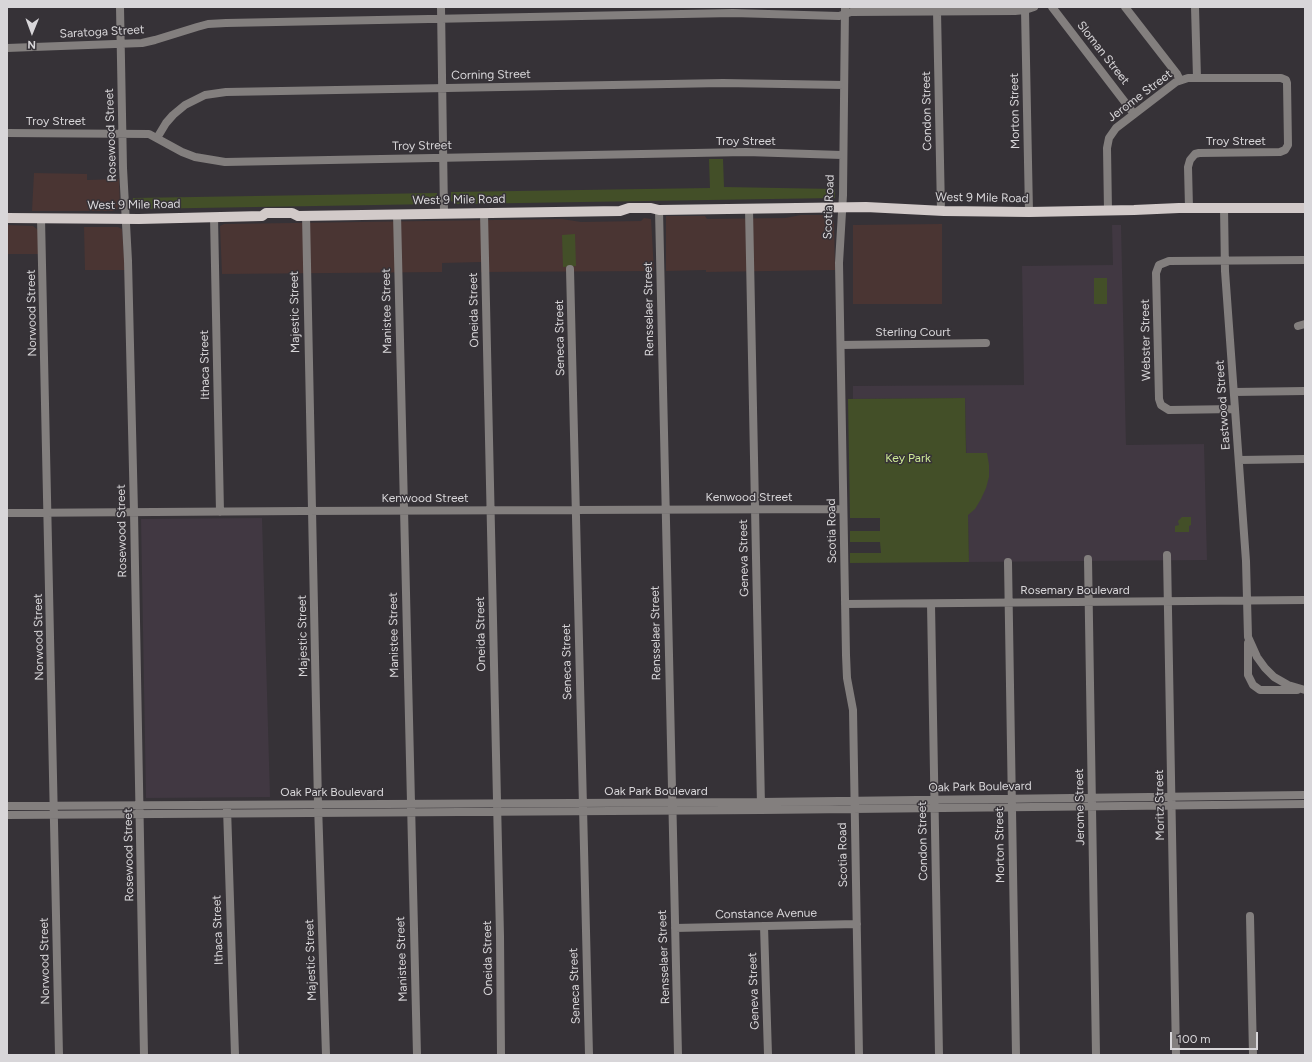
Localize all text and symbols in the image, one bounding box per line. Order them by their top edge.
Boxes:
north arrow [12,12,52,52]
street label: Sloman Street [1074,18,1132,88]
street label: Saratoga Street [59,23,145,41]
text: N [27,38,36,51]
street label: Corning Street [451,67,531,83]
street label: Jerome Street [1105,67,1175,125]
street label: Condon Street [919,71,935,151]
street label: Morton Street [1007,73,1023,149]
street label: Rosewood Street [102,88,120,182]
street label: Troy Street [26,114,86,128]
street label: Troy Street [716,134,776,148]
street label: Troy Street [1206,134,1266,148]
street label: Troy Street [392,138,452,154]
street label: Scotia Road [821,174,837,240]
street label: West 9 Mile Road [935,190,1029,206]
street label: West 9 Mile Road [412,192,506,208]
street label: West 9 Mile Road [87,197,181,213]
street label: Rensselaer Street [641,262,657,356]
street label: Manistee Street [379,268,395,354]
street label: Norwood Street [24,269,40,357]
street label: Majestic Street [287,271,303,353]
street label: Oneida Street [466,272,482,348]
street label: Webster Street [1138,299,1154,381]
street label: Seneca Street [552,300,568,376]
street label: Sterling Court [875,325,951,339]
street label: Ithaca Street [197,330,213,400]
street label: Eastwood Street [1213,360,1233,450]
park label: Key Park [885,451,931,465]
street label: Rosewood Street [114,484,130,578]
street label: Kenwood Street [705,490,793,504]
street label: Kenwood Street [381,491,469,505]
street label: Scotia Road [824,498,840,564]
street label: Geneva Street [736,519,752,597]
street label: Rosemary Boulevard [1020,583,1130,597]
street label: Rensselaer Street [648,586,664,680]
street label: Manistee Street [386,592,402,678]
street label: Norwood Street [31,593,47,681]
street label: Majestic Street [295,595,311,677]
street label: Oneida Street [473,596,489,672]
street label: Seneca Street [559,624,575,700]
street label: Jerome Street [1072,768,1088,846]
street label: Moritz Street [1152,769,1168,841]
street label: Oak Park Boulevard [928,779,1032,795]
street label: Oak Park Boulevard [604,784,708,798]
street label: Oak Park Boulevard [280,785,384,799]
street label: Condon Street [915,801,931,881]
street label: Morton Street [992,807,1008,883]
street label: Rosewood Street [121,808,137,902]
street label: Scotia Road [835,822,851,888]
street label: Ithaca Street [210,895,226,965]
street label: Constance Avenue [715,906,817,922]
street label: Rensselaer Street [655,910,673,1004]
street label: Manistee Street [393,916,411,1002]
street label: Norwood Street [37,917,53,1005]
street label: Majestic Street [302,919,320,1001]
street label: Oneida Street [480,920,496,996]
street label: Seneca Street [566,948,584,1024]
street label: Geneva Street [745,952,763,1030]
scale bar [1172,1024,1260,1050]
text: 100 m [1177,1032,1211,1046]

